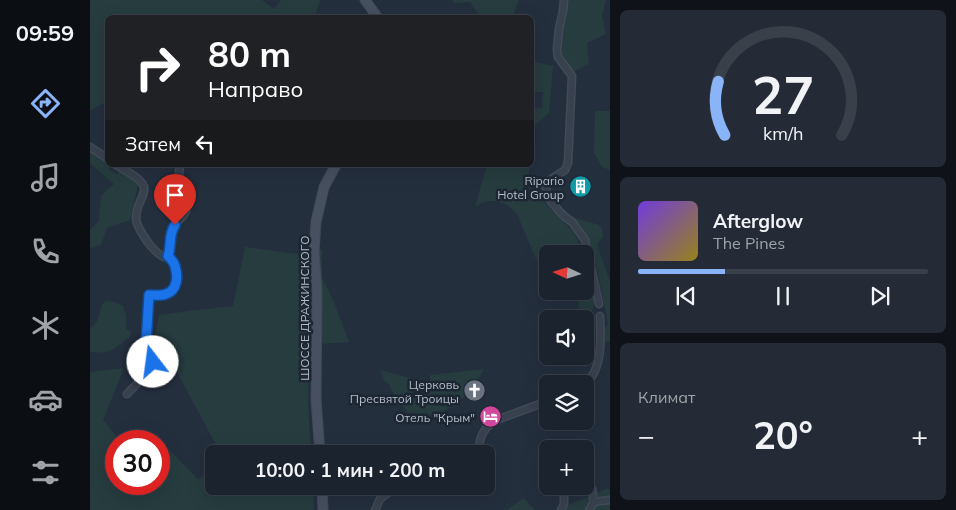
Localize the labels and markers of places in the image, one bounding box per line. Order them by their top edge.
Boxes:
place label: Ripario Hotel Group [497,173,564,202]
pin [154,174,196,225]
building icon: Ripario Hotel Group [568,175,592,199]
place label: Церковь Пресвятой Троицы [350,377,459,406]
church icon: Церковь Пресвятой Троицы [463,379,487,403]
hotel icon: Отель "Крым" [479,405,503,429]
place label: Отель "Крым" [395,410,475,425]

